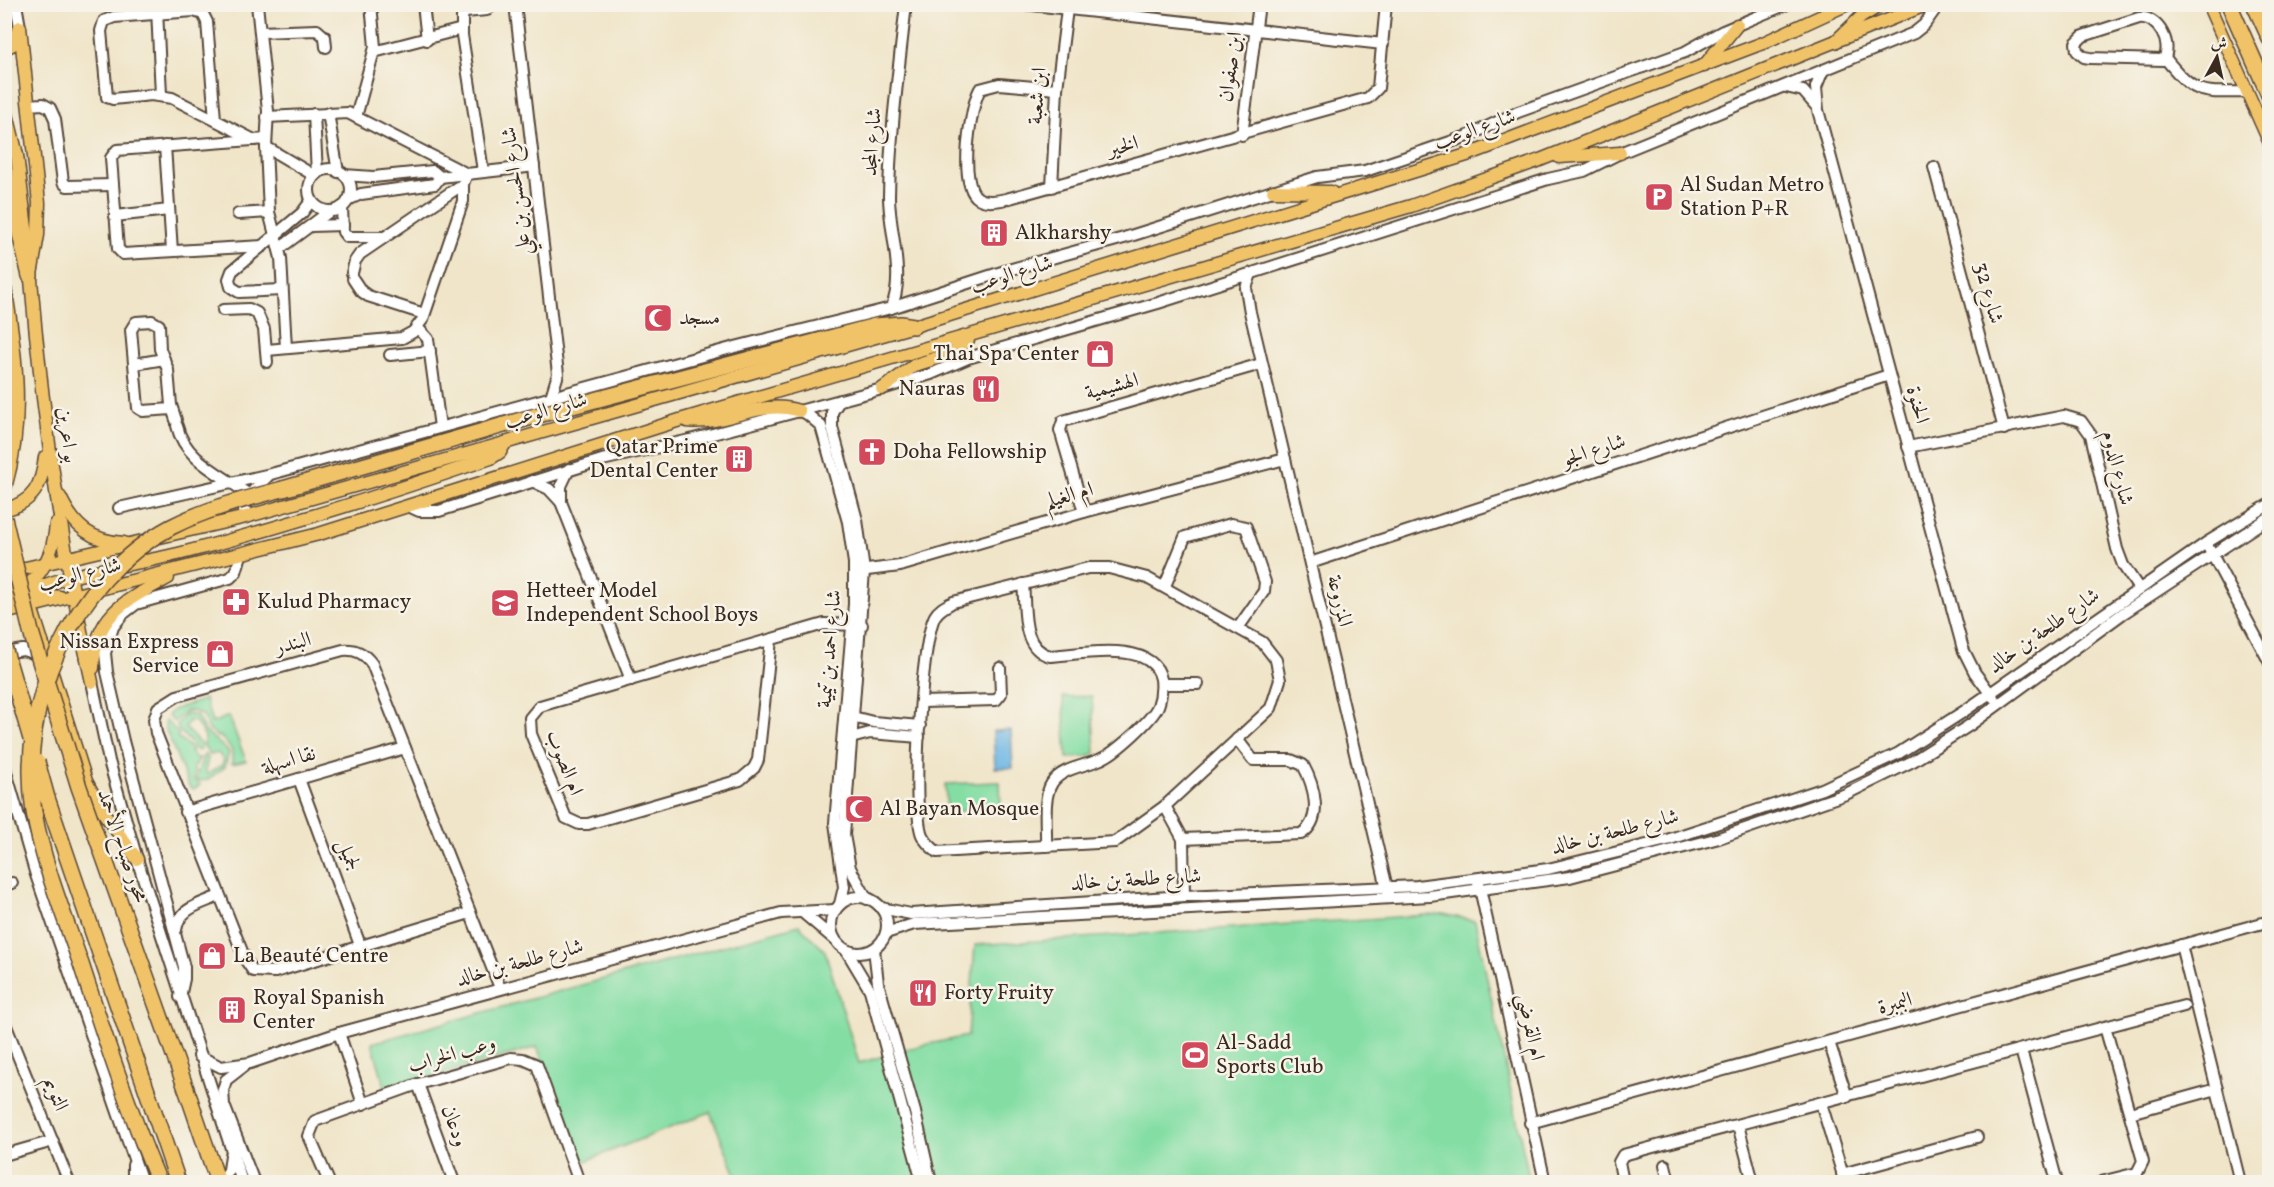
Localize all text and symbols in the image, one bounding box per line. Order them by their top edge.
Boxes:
north arrow [2187,27,2247,87]
street label: ابن صفوان [1212,30,1250,104]
text: ش [2209,32,2228,56]
street label: ابن شعبة [1021,66,1055,126]
street label: شارع الوعب [1430,103,1520,159]
street label: شارع المجد [856,107,892,177]
street label: شارع الحسن بن علي [495,124,543,257]
street label: الخير [1102,129,1142,166]
place label: Al Sudan Metro Station P+R [1680,171,1824,224]
parking icon: Al Sudan Metro Station P+R [1643,181,1675,213]
building icon: Alkharshy [978,217,1010,249]
place label: Alkharshy [1015,219,1112,248]
street label: شارع الوعب [967,249,1057,303]
street label: شارع 32 [1964,259,2010,328]
mosque icon: مسجد [642,302,674,334]
place label: مسجد [679,304,720,333]
shop icon: Thai Spa Center [1084,338,1116,370]
place label: Thai Spa Center [933,340,1079,369]
street label: الهشيمية [1082,366,1142,408]
restaurant icon: Nauras [970,373,1002,405]
place label: Nauras [899,375,965,404]
street label: الحنوة [1898,383,1936,427]
street label: شارع الوعب [501,385,591,439]
street label: بو اعرين [49,405,85,465]
street label: شارع الجو [1556,427,1630,477]
street label: شارع الدوم [2092,427,2140,509]
place label: Qatar Prime Dental Center [590,433,718,486]
church icon: Doha Fellowship [856,436,888,468]
place label: Doha Fellowship [893,438,1047,467]
building icon: Qatar Prime Dental Center [723,443,755,475]
street label: ام الغيلم [1041,475,1098,522]
street label: شارع الوعب [35,551,125,601]
street label: المزروعة [1319,572,1359,630]
place label: Hetteer Model Independent School Boys [526,577,758,630]
street label: شارع طلحة بن خالد [1982,582,2107,682]
pharmacy icon: Kulud Pharmacy [220,586,252,618]
school or university icon: Hetteer Model Independent School Boys [489,587,521,619]
place label: Kulud Pharmacy [257,588,412,617]
street label: شارع احمد بن تيمية [810,589,852,709]
street label: البندر [270,625,315,663]
place label: Nissan Express Service [60,628,199,681]
shop icon: Nissan Express Service [204,638,236,670]
street label: ام الصوب [536,726,590,801]
street label: نقا اسهلة [258,740,319,783]
street label: محور صباح الأحمد [86,785,157,908]
mosque icon: Al Bayan Mosque [843,793,875,825]
place label: Al Bayan Mosque [880,795,1039,824]
street label: شارع طلحة بن خالد [1548,802,1682,864]
street label: لجميل [329,835,367,875]
street label: شارع طلحة بن خالد [1070,862,1202,900]
street label: شارع طلحة بن خالد [453,932,587,996]
shop icon: La Beauté Centre [196,940,228,972]
place label: La Beauté Centre [233,942,388,971]
restaurant icon: Forty Fruity [907,977,939,1009]
place label: Forty Fruity [944,979,1054,1008]
place label: Royal Spanish Center [253,984,385,1037]
street label: البمبرة [1875,986,1915,1022]
street label: ام القرضي [1505,991,1551,1064]
building icon: Royal Spanish Center [216,994,248,1026]
street label: وعب الخراب [405,1029,499,1081]
place label: Al-Sadd Sports Club [1216,1029,1323,1082]
sports icon: Al-Sadd Sports Club [1179,1039,1211,1071]
street label: التويم [33,1072,75,1116]
street label: ودعان [433,1101,475,1151]

